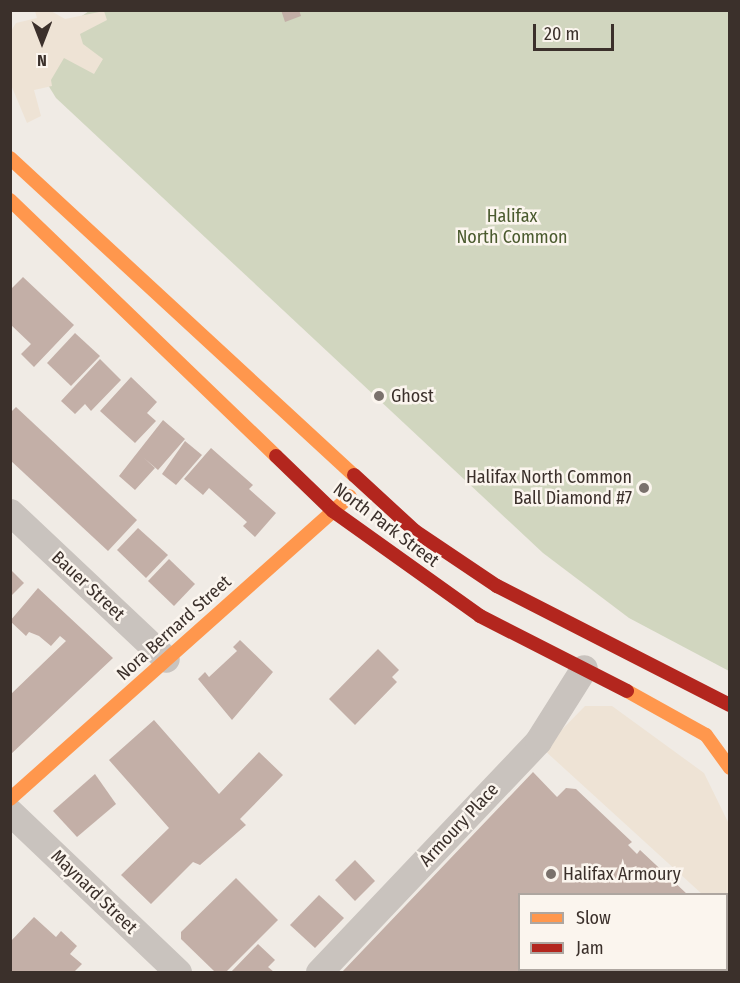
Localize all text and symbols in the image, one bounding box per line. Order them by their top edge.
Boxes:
north arrow [12,12,72,72]
scale bar [536,12,617,50]
text: 20 m [544,23,579,45]
text: N [37,51,47,70]
park label: Halifax North Common [456,206,568,248]
place label: Ghost [391,385,434,407]
marker: Ghost [372,389,386,403]
place label: Halifax North Common Ball Diamond #7 [466,467,632,510]
street label: North Park Street [329,478,443,572]
marker: Halifax North Common Ball Diamond #7 [637,481,651,495]
street label: Bauer Street [47,547,129,625]
street label: Nora Bernard Street [112,571,236,685]
street label: Armoury Place [415,779,503,871]
street label: Maynard Street [46,845,142,939]
place label: Halifax Armoury [563,863,681,885]
marker: Halifax Armoury [544,867,558,881]
legend [518,893,728,971]
text: Slow [576,907,611,929]
text: Jam [576,937,604,959]

